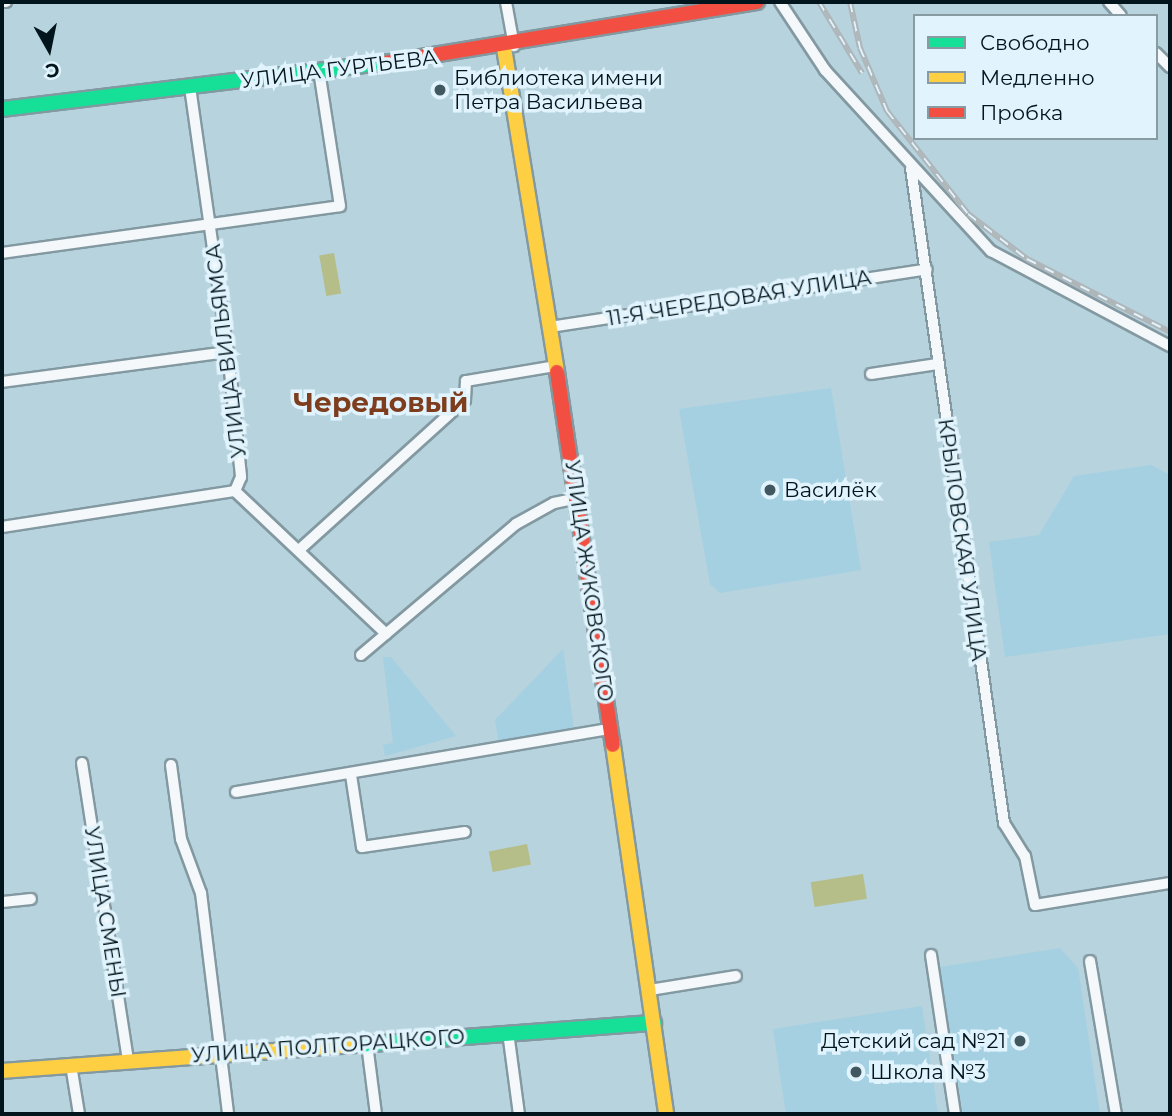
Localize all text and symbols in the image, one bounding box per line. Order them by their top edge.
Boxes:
north arrow [14,14,84,84]
legend [913,14,1158,140]
text: Свободно [980,30,1090,55]
street label: УЛИЦА ГУРТЬЕВА [239,44,439,94]
text: С [44,58,61,83]
place label: Библиотека имени Петра Васильева [454,65,663,115]
text: Медленно [980,65,1095,90]
marker: Библиотека имени Петра Васильева [432,82,448,98]
text: Пробка [980,100,1063,125]
street label: УЛИЦА ВИЛЬЯМСА [200,243,252,459]
street label: 11-Я ЧЕРЕДОВАЯ УЛИЦА [605,265,873,331]
district label: Чередовый [293,385,469,419]
street label: КРЫЛОВСКАЯ УЛИЦА [932,417,992,663]
street label: УЛИЦА ЖУКОВСКОГО [560,459,618,703]
place label: Василёк [784,477,877,503]
marker: Василёк [762,482,778,498]
street label: УЛИЦА СМЕНЫ [79,825,131,999]
street label: УЛИЦА ПОЛТОРАЦКОГО [190,1024,466,1068]
place label: Детский сад №21 [821,1028,1006,1054]
marker: Детский сад №21 [1012,1033,1028,1049]
place label: Школа №3 [870,1059,986,1085]
marker: Школа №3 [848,1064,864,1080]

